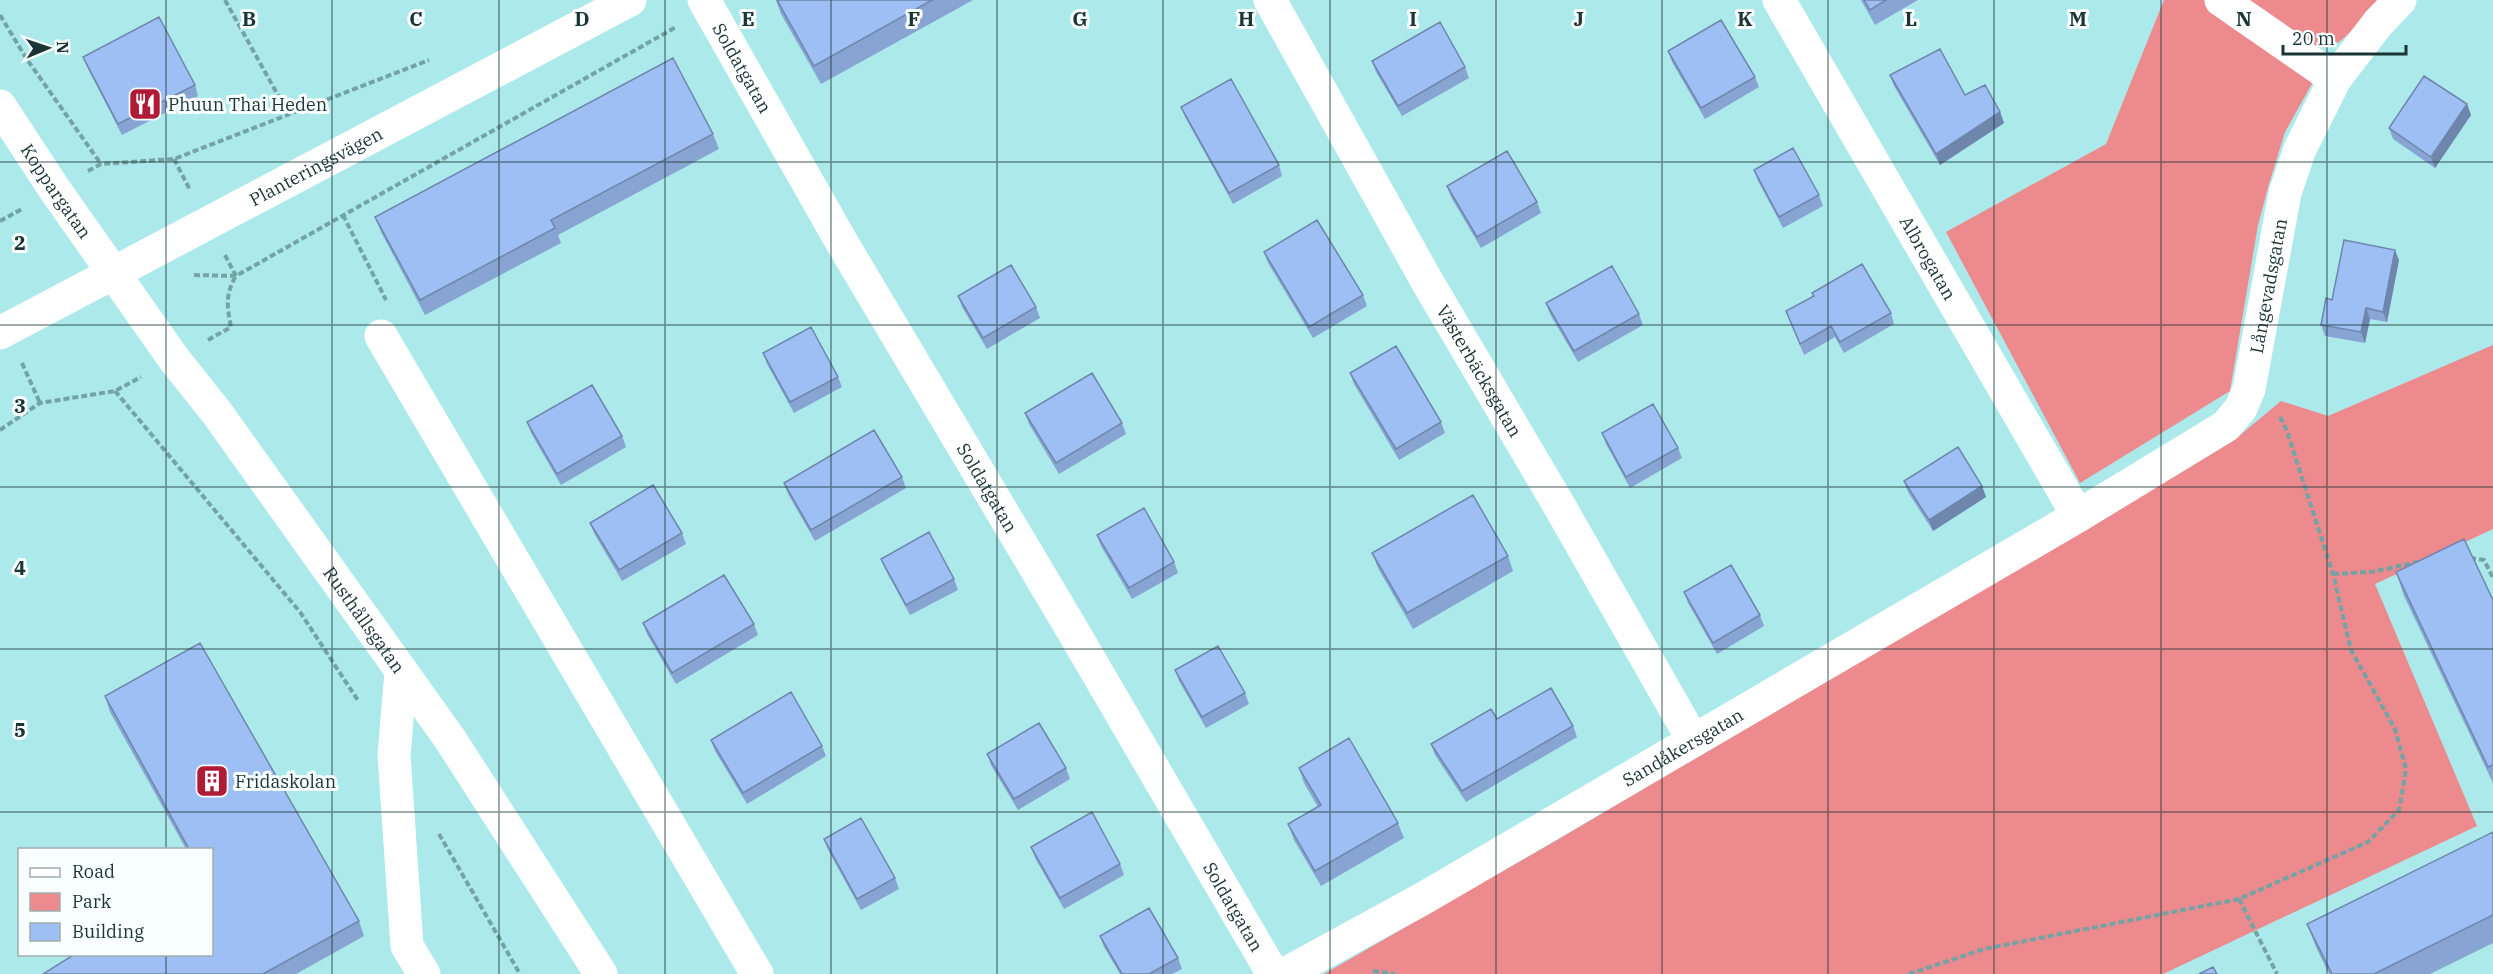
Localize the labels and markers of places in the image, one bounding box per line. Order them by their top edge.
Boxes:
restaurant icon: Phuun Thai Heden [127,86,163,122]
place label: Phuun Thai Heden [168,93,327,116]
building icon: Fridaskolan [194,763,230,799]
place label: Fridaskolan [235,770,336,793]

